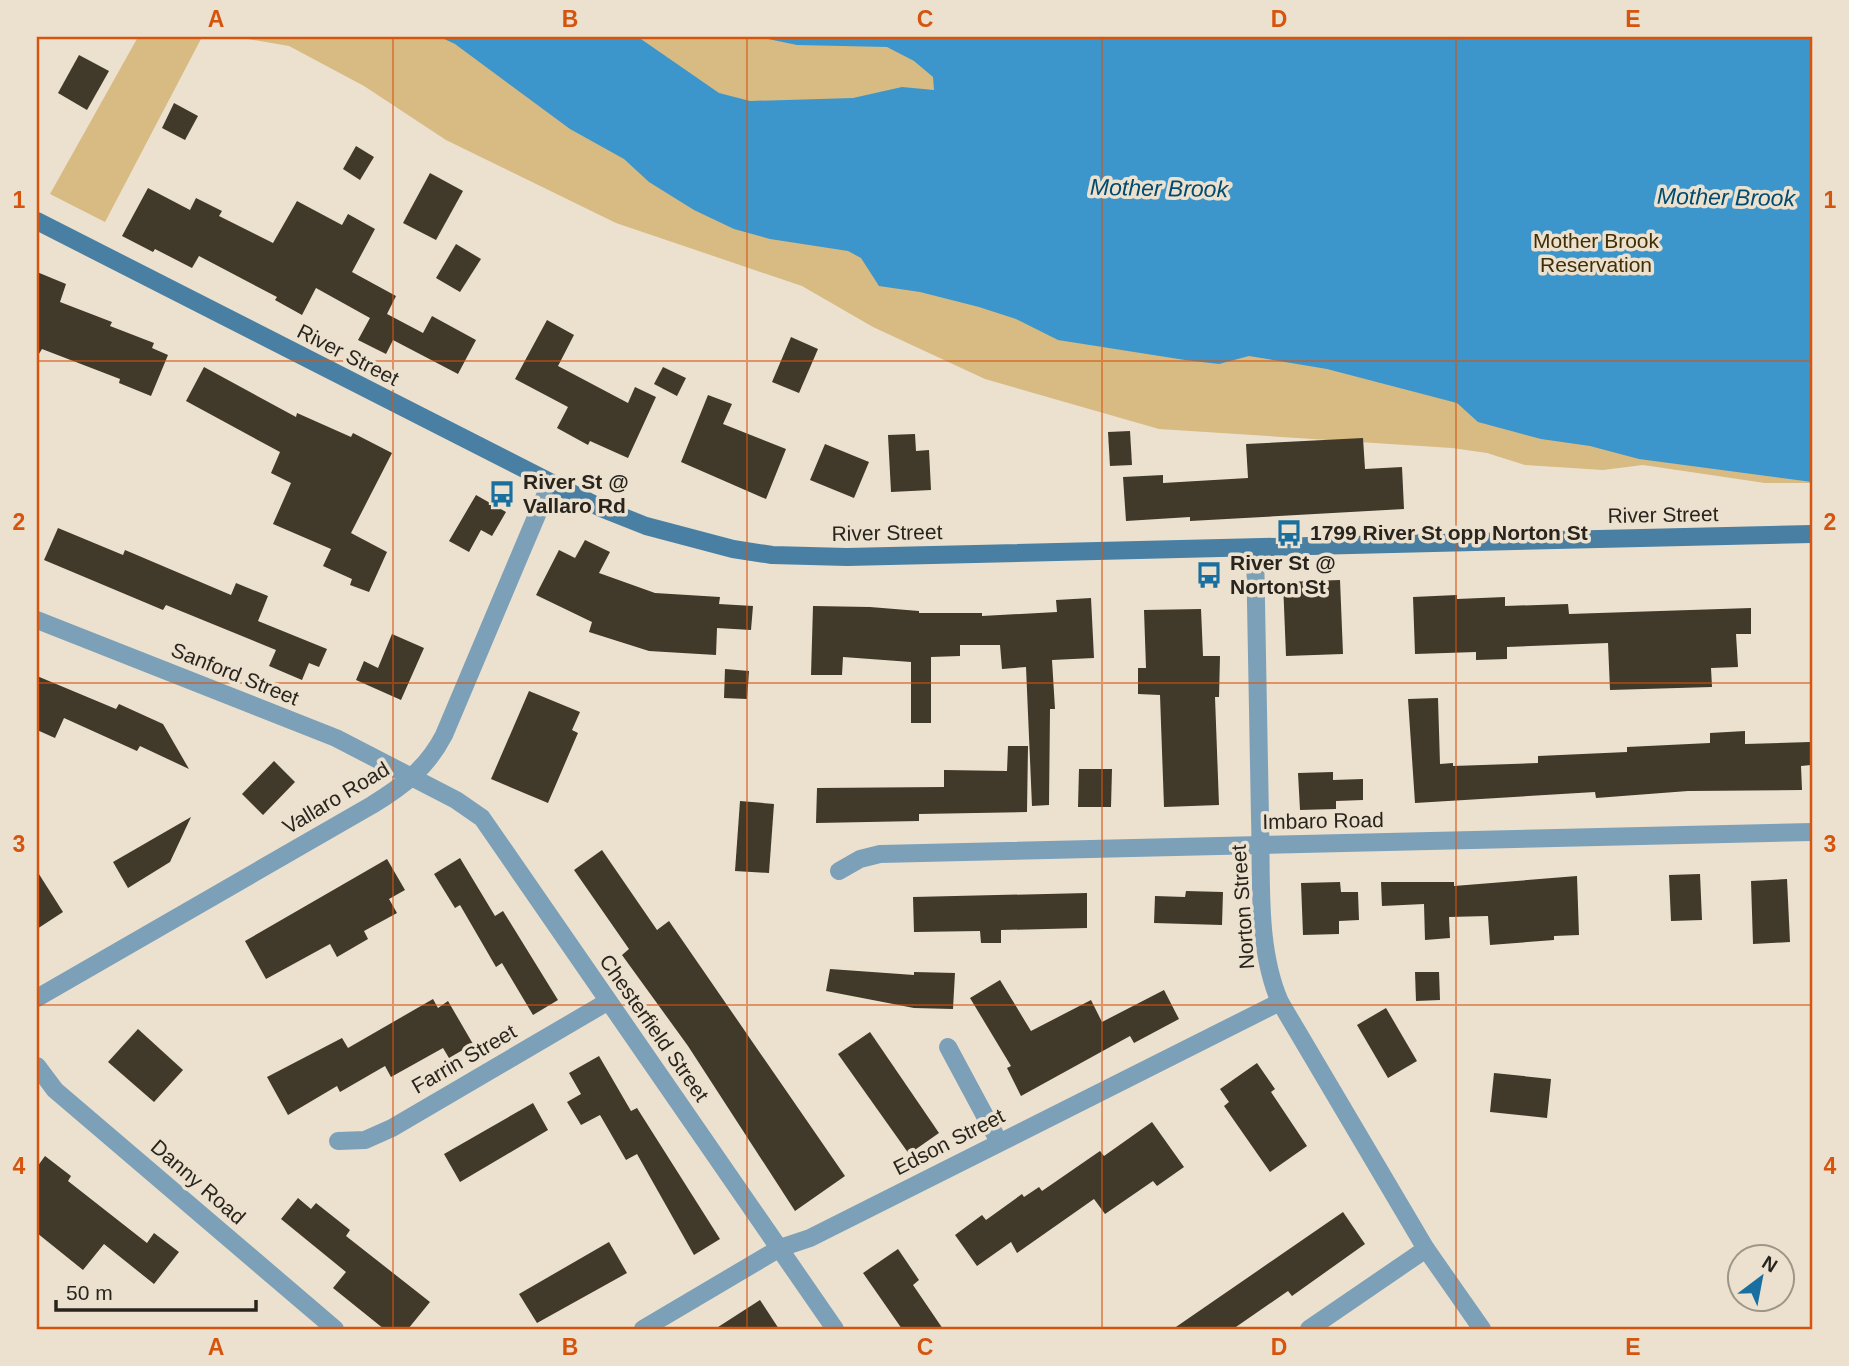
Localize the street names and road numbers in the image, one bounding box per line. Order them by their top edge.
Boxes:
street label: River Street [294,319,403,390]
street label: River Street [1607,502,1719,527]
street label: River Street [831,520,943,545]
street label: Sanford Street [168,638,302,710]
street label: Vallaro Road [278,757,393,838]
street label: Imbaro Road [1262,808,1384,833]
street label: Norton Street [1227,844,1258,970]
street label: Chesterfield Street [595,950,714,1106]
street label: Farrin Street [407,1019,520,1098]
street label: Edson Street [889,1104,1008,1179]
street label: Danny Road [147,1135,250,1229]

